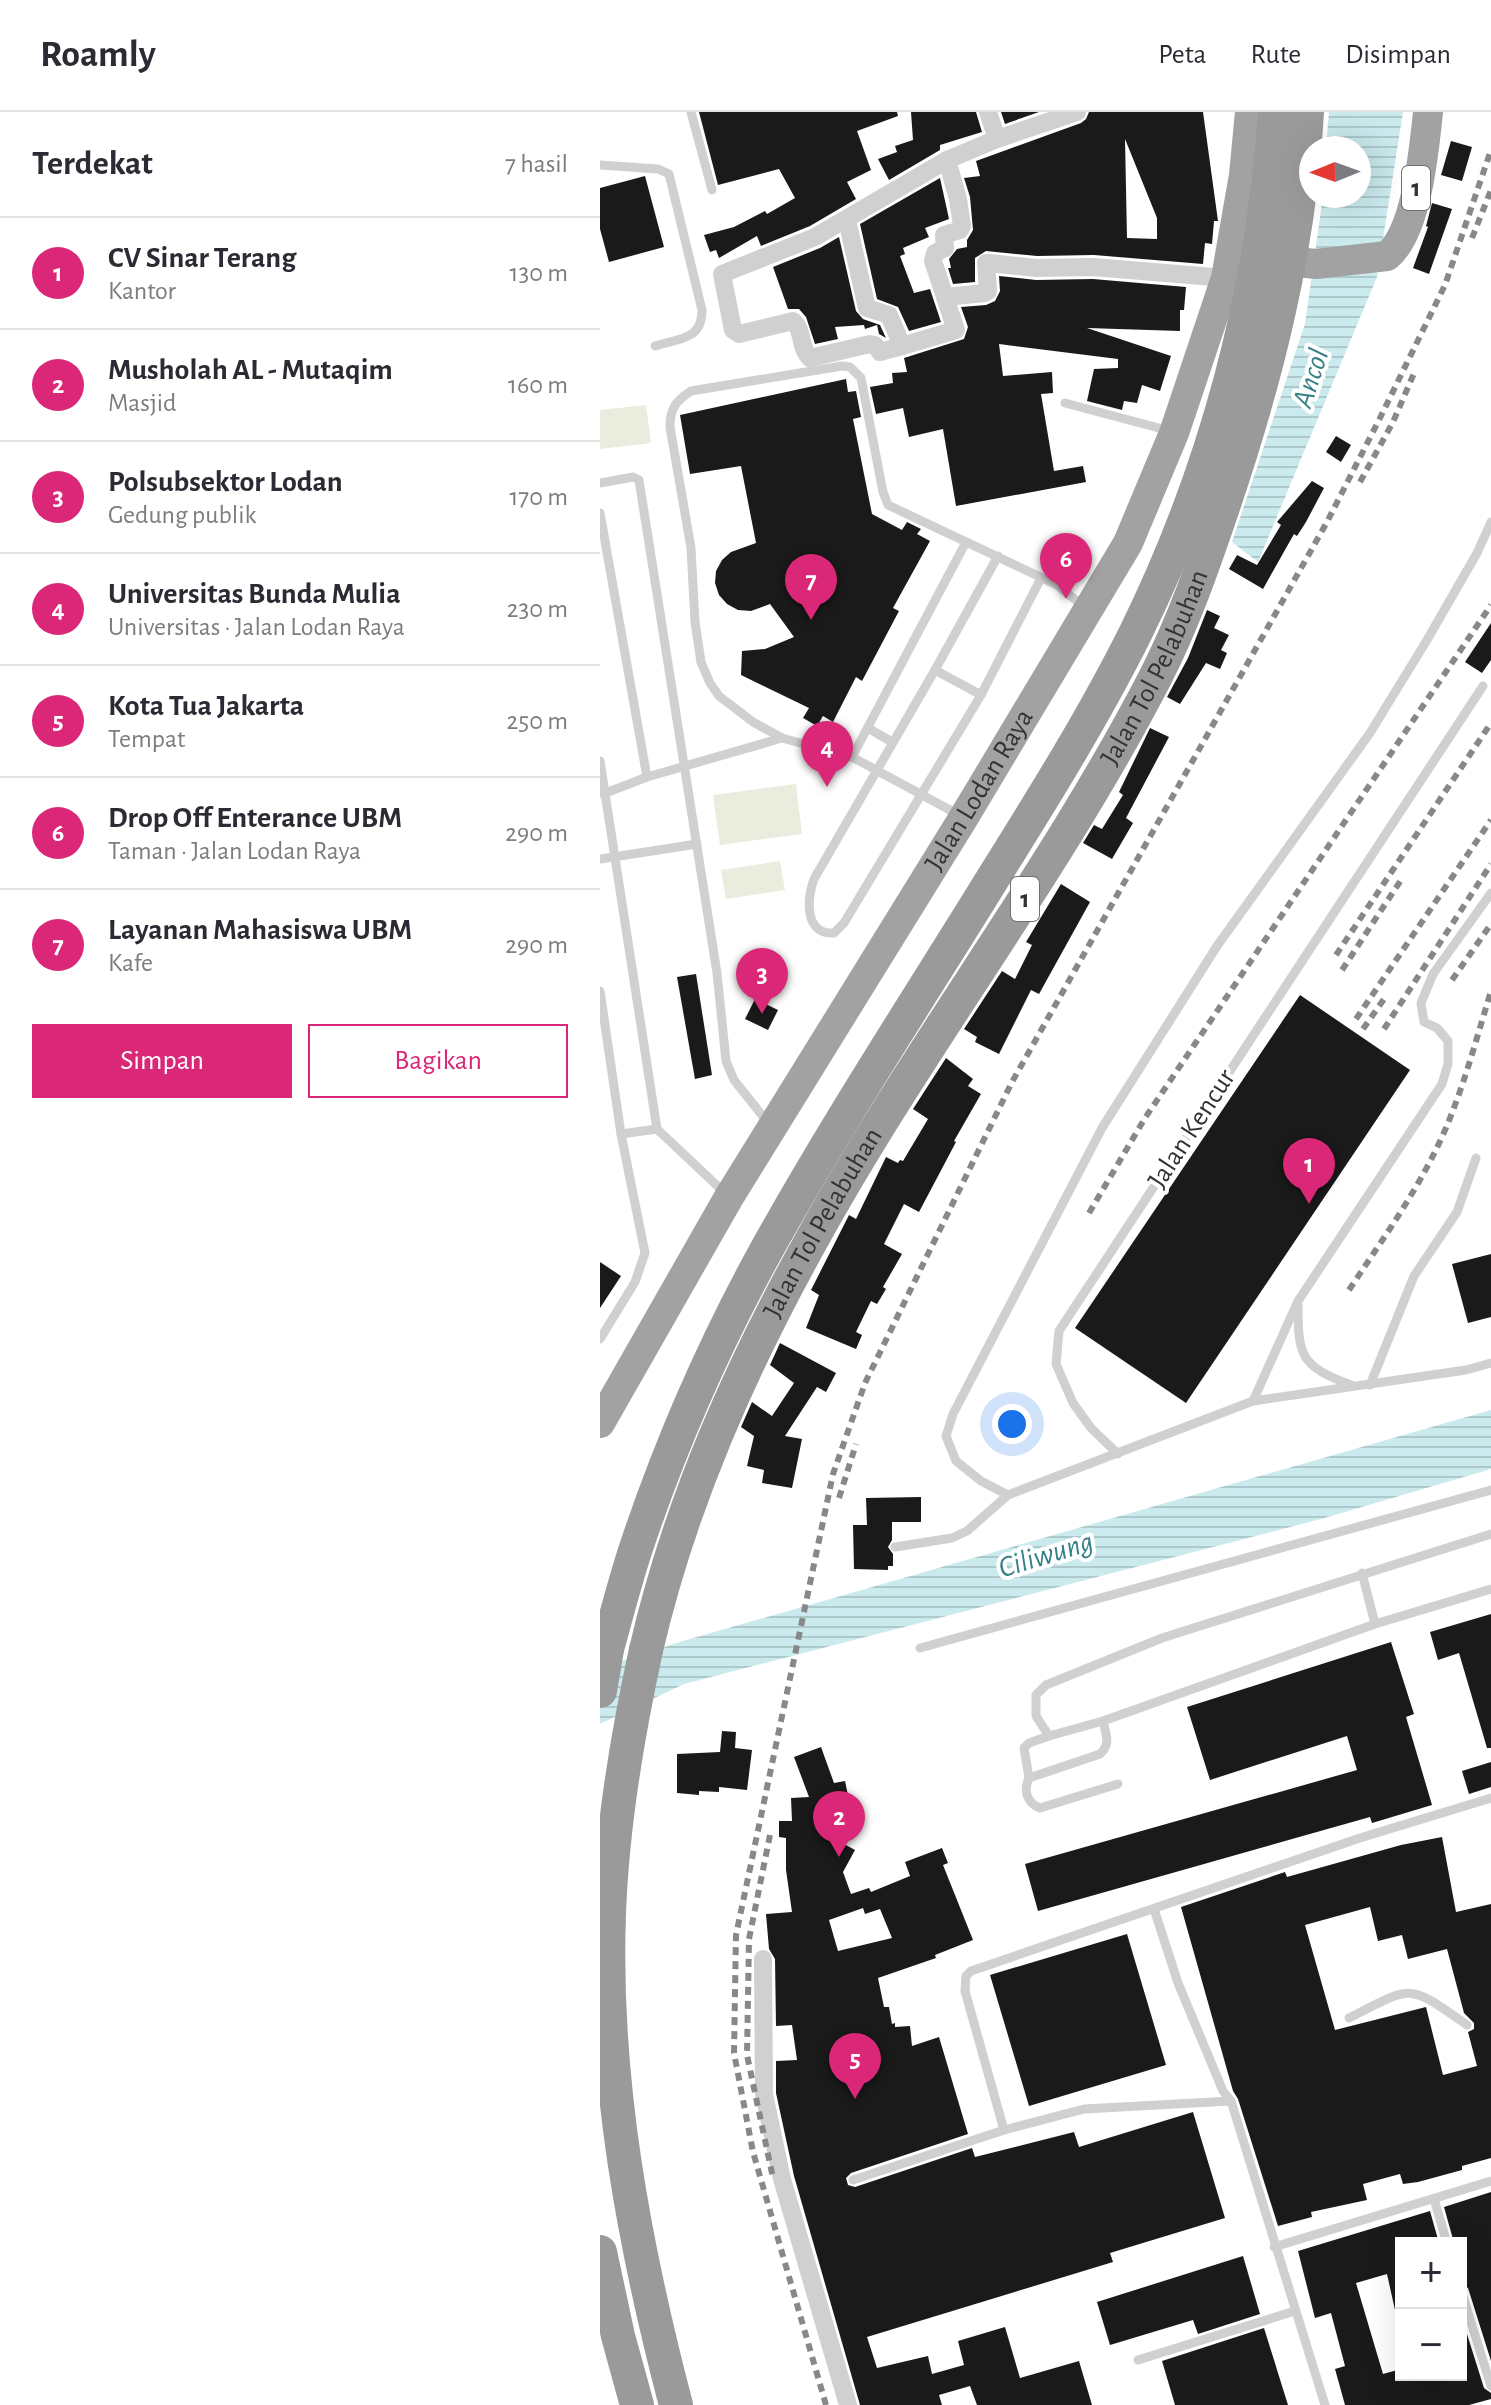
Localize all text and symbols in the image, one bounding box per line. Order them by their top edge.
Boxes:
text: Roamly [40,36,156,74]
text: Peta [1158,41,1207,69]
text: Rute [1251,41,1301,69]
text: Disimpan [1345,41,1451,69]
north arrow [1299,136,1371,208]
text: Terdekat [32,147,153,181]
text: 7 hasil [505,151,568,177]
road number: 1 [1402,166,1430,210]
text: CV Sinar Terang [108,243,296,273]
text: 1 [53,260,63,286]
text: 130 m [510,260,568,286]
text: Kantor [108,278,176,304]
water label: Ancol [1287,345,1335,412]
text: Musholah AL - Mutaqim [108,355,393,385]
text: 2 [52,372,64,398]
text: 160 m [508,372,568,398]
text: Masjid [108,390,177,416]
text: Polsubsektor Lodan [108,467,343,497]
text: 3 [52,484,64,510]
text: 170 m [509,484,568,510]
text: Gedung publik [108,502,256,528]
pin: 6 [1040,533,1092,599]
pin: 7 [785,554,837,620]
street label: Jalan Tol Pelabuhan [1096,566,1214,770]
text: Universitas Bunda Mulia [108,579,401,609]
text: 4 [51,596,65,622]
text: 230 m [507,596,568,622]
text: Universitas · Jalan Lodan Raya [108,614,405,640]
text: Kota Tua Jakarta [108,691,304,721]
street label: Jalan Lodan Raya [920,705,1039,876]
text: 5 [52,708,64,734]
text: 250 m [506,708,568,734]
pin: 4 [801,721,853,787]
text: Tempat [108,726,185,752]
text: Drop Off Enterance UBM [108,803,402,833]
text: 6 [52,820,64,846]
text: 290 m [505,820,568,846]
text: Taman · Jalan Lodan Raya [108,838,361,864]
road number: 1 [1011,877,1039,921]
text: Layanan Mahasiswa UBM [108,915,412,945]
text: 7 [52,932,64,958]
text: 290 m [505,932,568,958]
pin: 3 [736,948,788,1014]
text: Kafe [108,950,153,976]
button: Simpan [32,1024,292,1098]
button: Bagikan [308,1024,568,1098]
street label: Jalan Kencur [1143,1065,1241,1193]
street label: Jalan Tol Pelabuhan [759,1123,888,1323]
pin: 1 [1283,1138,1335,1204]
your location [992,1404,1032,1444]
water label: Ciliwung [995,1526,1097,1584]
pin: 2 [813,1791,865,1857]
pin: 5 [829,2033,881,2099]
map controls [1395,2237,1467,2381]
button: + [1395,2237,1467,2309]
button: − [1395,2309,1467,2381]

